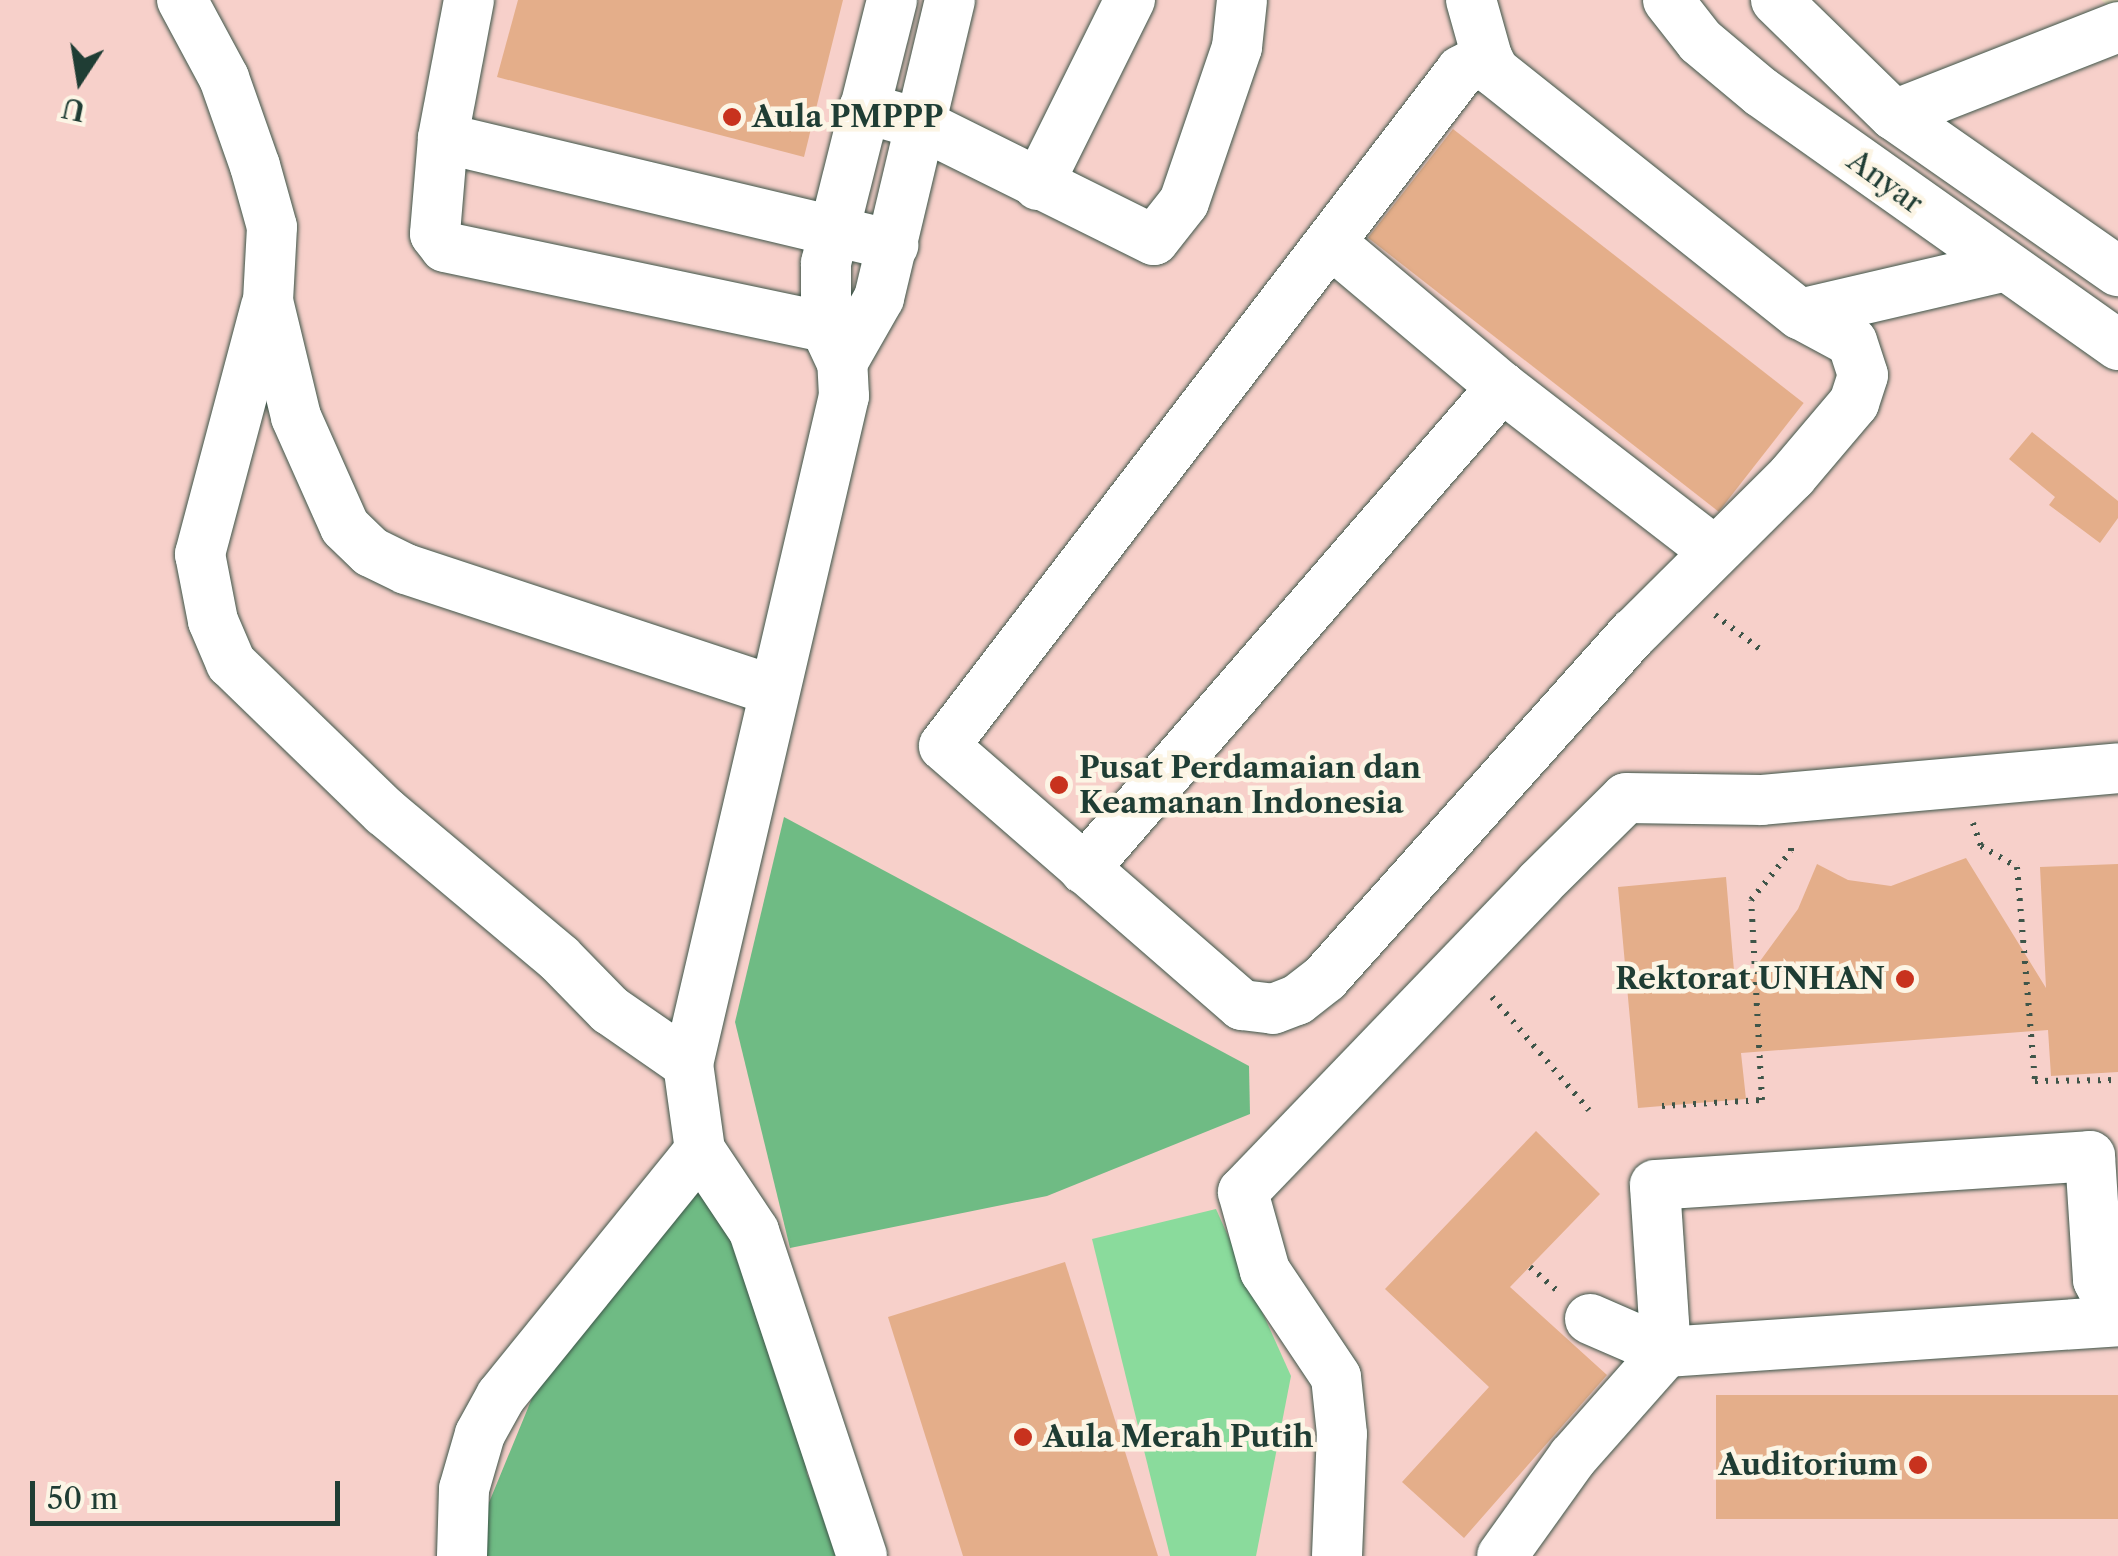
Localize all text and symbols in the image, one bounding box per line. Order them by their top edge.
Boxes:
north arrow [30,30,130,130]
text: U [59,90,88,128]
place label: Aula PMPPP [752,99,944,135]
marker: Aula PMPPP [721,106,743,128]
street label: Anyar [1840,143,1930,221]
place label: Pusat Perdamaian dan Keamanan Indonesia [1079,750,1421,820]
marker: Pusat Perdamaian dan Keamanan Indonesia [1048,774,1070,796]
place label: Rektorat UNHAN [1615,961,1885,997]
marker: Rektorat UNHAN [1894,968,1916,990]
place label: Aula Merah Putih [1043,1419,1314,1455]
marker: Aula Merah Putih [1012,1426,1034,1448]
place label: Auditorium [1718,1447,1898,1483]
marker: Auditorium [1907,1454,1929,1476]
scale bar [35,1461,345,1523]
text: 50 m [47,1480,118,1517]

